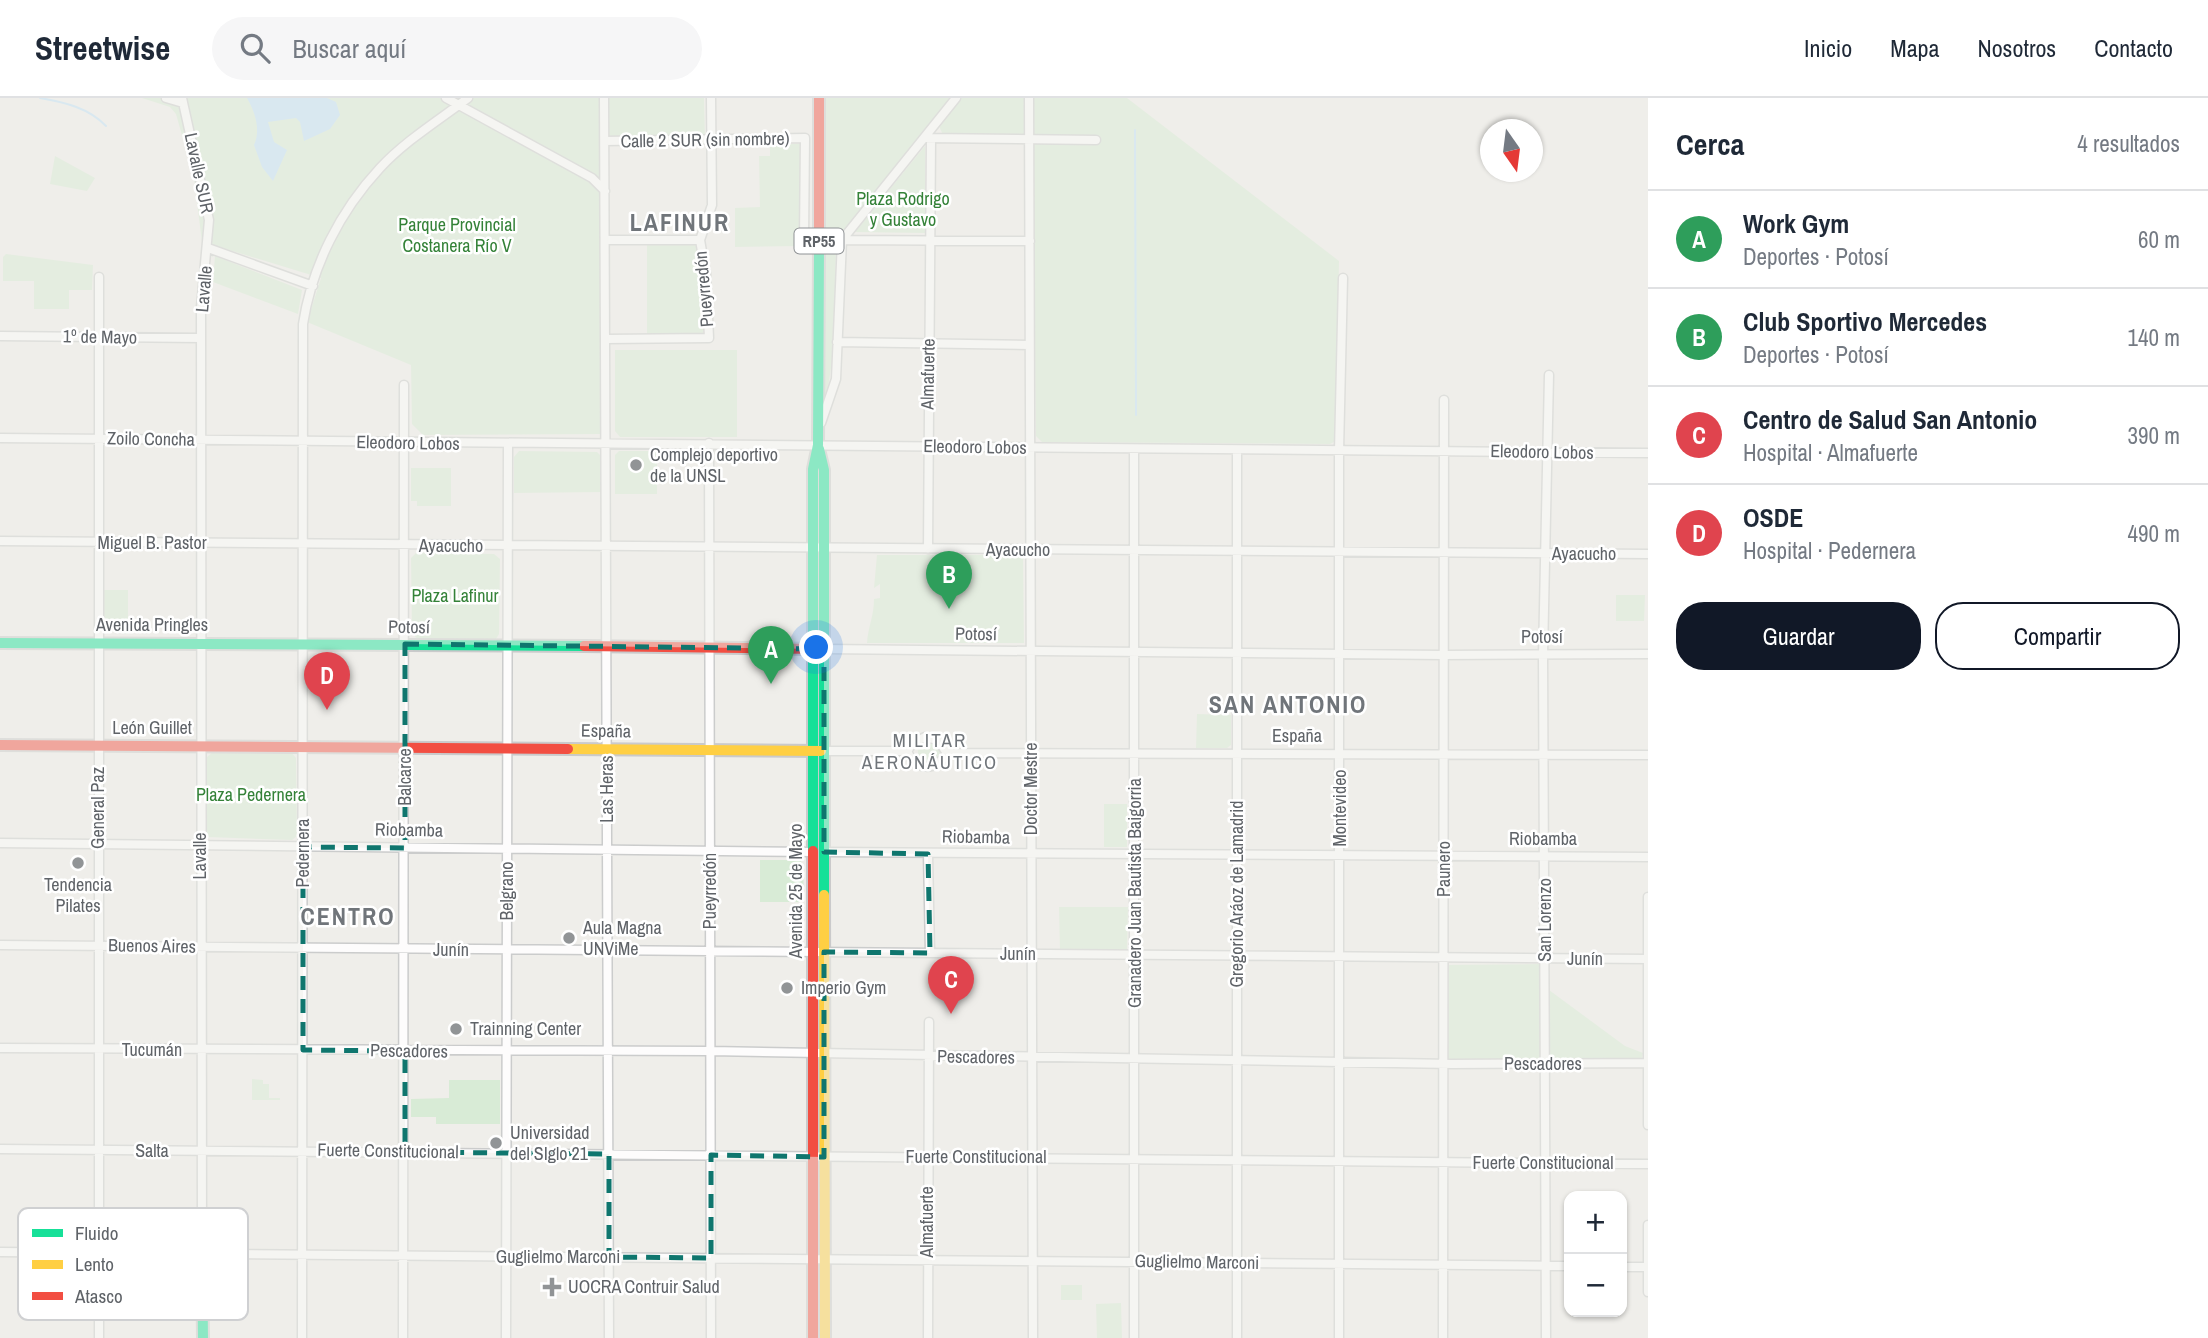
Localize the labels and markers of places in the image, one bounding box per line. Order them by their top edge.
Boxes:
place label: Complejo deportivo de la UNSL [650,442,778,488]
marker: Complejo deportivo de la UNSL [628,457,644,473]
pin: B [926,551,972,609]
pin: A [748,626,794,684]
pin: D [304,652,350,710]
marker: Tendencia Pilates [70,855,86,871]
place label: Tendencia Pilates [44,872,112,918]
place label: Aula Magna UNViMe [582,915,662,961]
marker: Aula Magna UNViMe [561,930,577,946]
pin: C [928,956,974,1014]
place label: Imperio Gym [801,975,886,1000]
marker: Imperio Gym [779,980,795,996]
place label: Trainning Center [470,1016,581,1041]
marker: Trainning Center [448,1021,464,1037]
place label: Universidad del SIglo 21 [510,1120,590,1166]
marker: Universidad del SIglo 21 [488,1135,504,1151]
place label: UOCRA Contruir Salud [568,1274,720,1299]
marker: UOCRA Contruir Salud [542,1277,562,1297]

